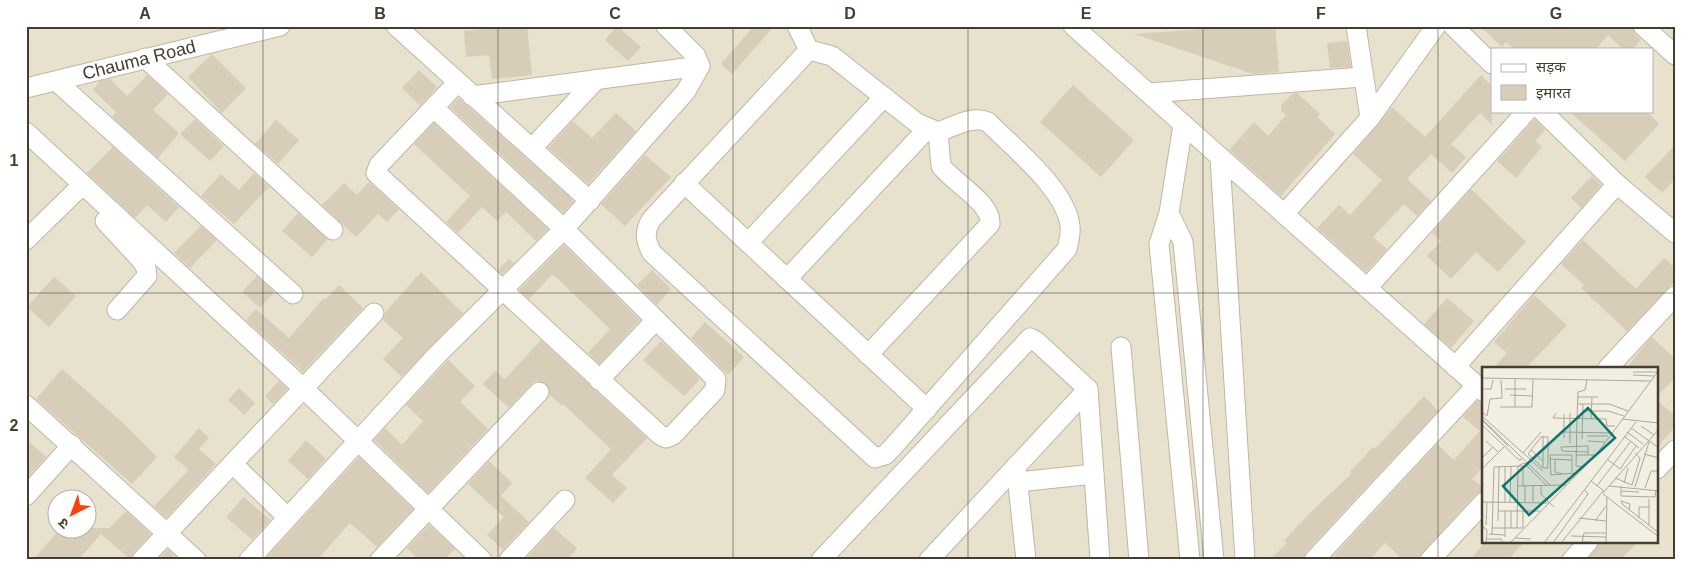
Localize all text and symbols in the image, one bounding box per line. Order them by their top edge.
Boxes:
text: A [139,5,151,22]
text: B [374,5,386,22]
text: C [609,5,621,22]
text: D [844,5,856,22]
text: E [1081,5,1092,22]
text: F [1316,5,1326,22]
text: G [1550,5,1562,22]
street label: Chauma Road [80,36,198,84]
legend [1491,48,1654,112]
text: सड़क [1536,58,1566,75]
text: इमारत [1536,84,1571,101]
text: 1 [10,152,19,169]
inset map [1482,367,1658,544]
text: 2 [10,417,19,434]
north arrow [48,488,98,538]
text: उ [54,514,72,532]

